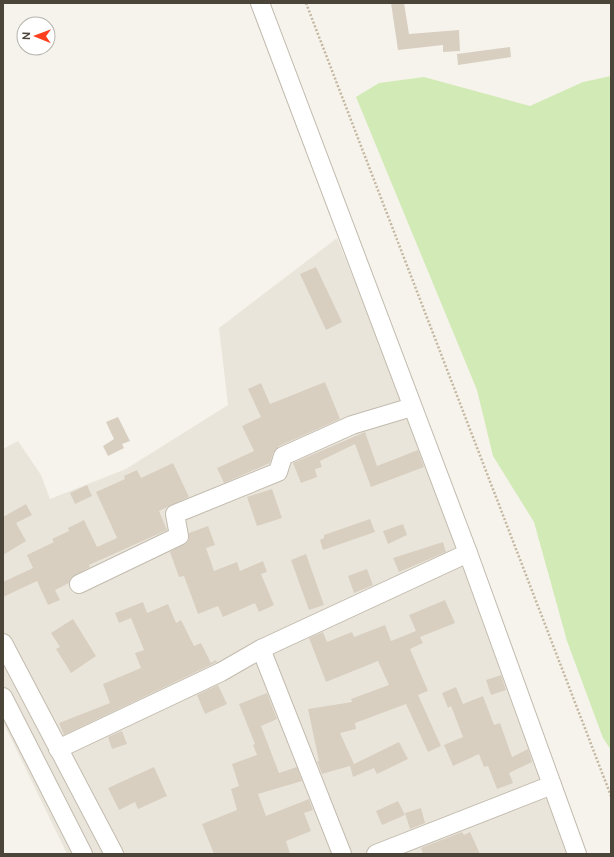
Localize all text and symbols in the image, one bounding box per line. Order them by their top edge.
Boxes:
north arrow [16,16,56,56]
text: N [19,32,33,40]

